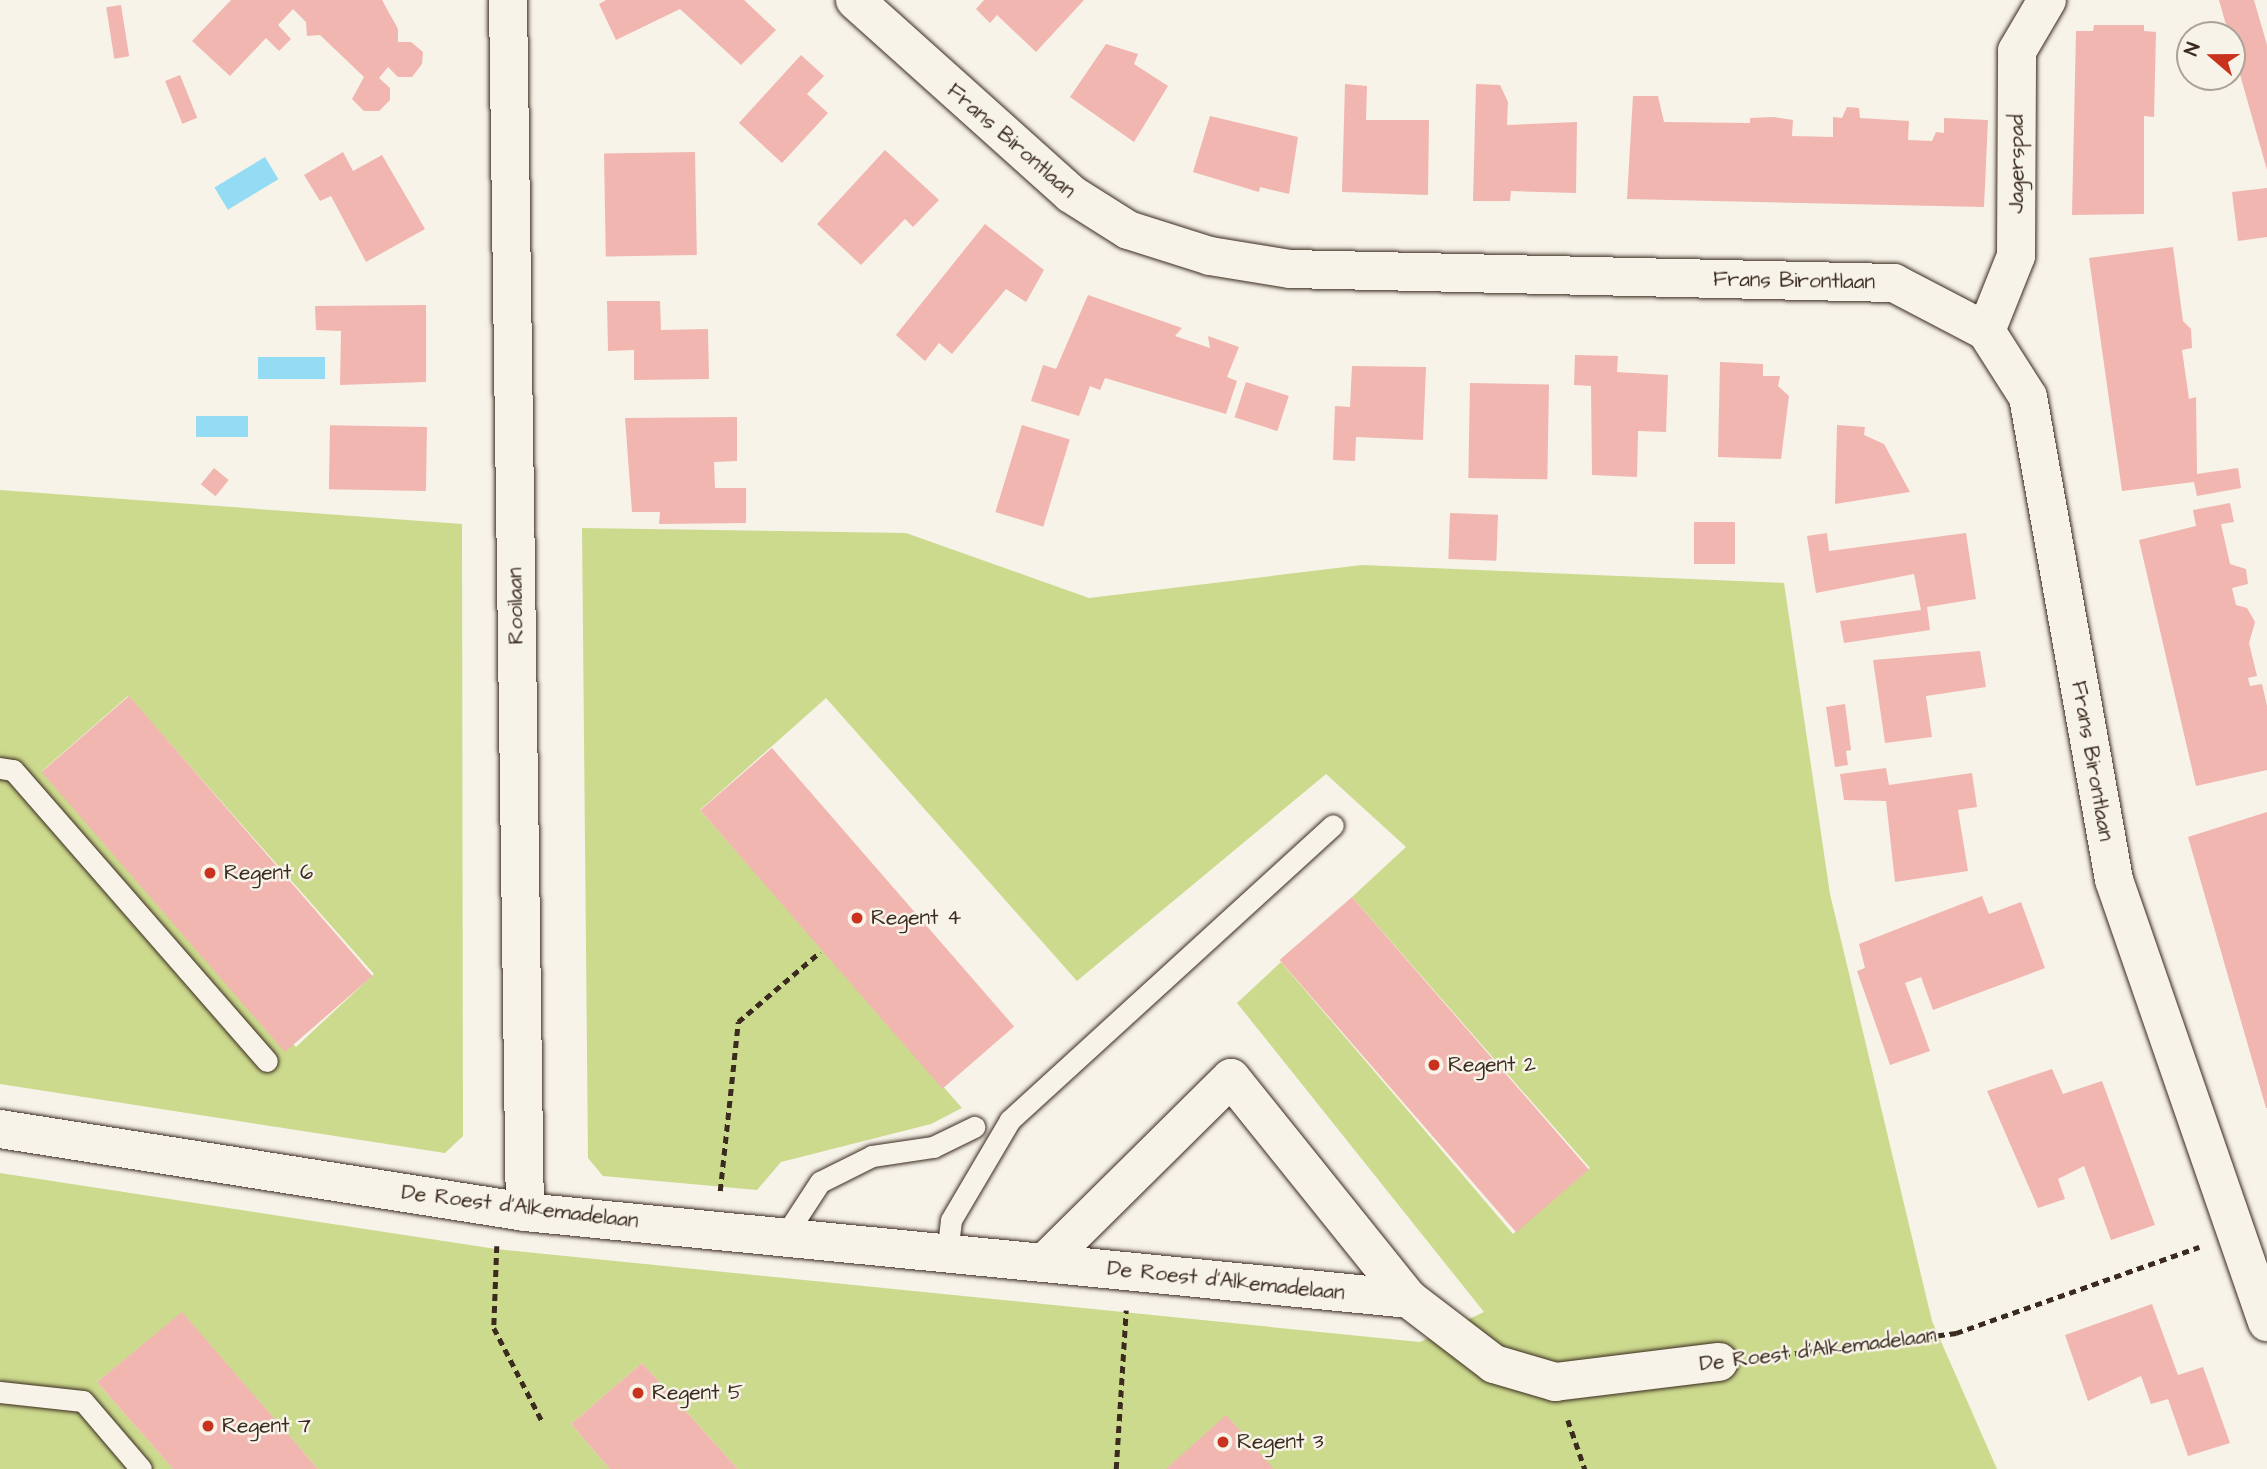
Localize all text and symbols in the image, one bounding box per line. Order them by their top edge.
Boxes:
north arrow [2176,21,2246,91]
text: N [2178,39,2207,60]
street label: Frans Birontlaan [942,78,1080,204]
street label: Jagerspad [2004,114,2030,214]
street label: Frans Birontlaan [1713,267,1875,295]
street label: Rooilaan [503,567,529,645]
street label: Frans Birontlaan [2066,679,2118,843]
place label: Regent 6 [224,860,313,886]
marker: Regent 6 [202,865,218,881]
place label: Regent 4 [871,905,961,931]
marker: Regent 4 [849,910,865,926]
place label: Regent 2 [1448,1052,1536,1078]
marker: Regent 2 [1426,1057,1442,1073]
street label: De Roest d'Alkemadelaan [400,1180,640,1234]
street label: De Roest d'Alkemadelaan [1106,1256,1346,1306]
street label: De Roest d'Alkemadelaan [1698,1323,1938,1377]
place label: Regent 5 [652,1380,743,1406]
marker: Regent 5 [630,1385,646,1401]
place label: Regent 7 [222,1413,311,1439]
marker: Regent 7 [200,1418,216,1434]
place label: Regent 3 [1237,1429,1324,1455]
marker: Regent 3 [1215,1434,1231,1450]

